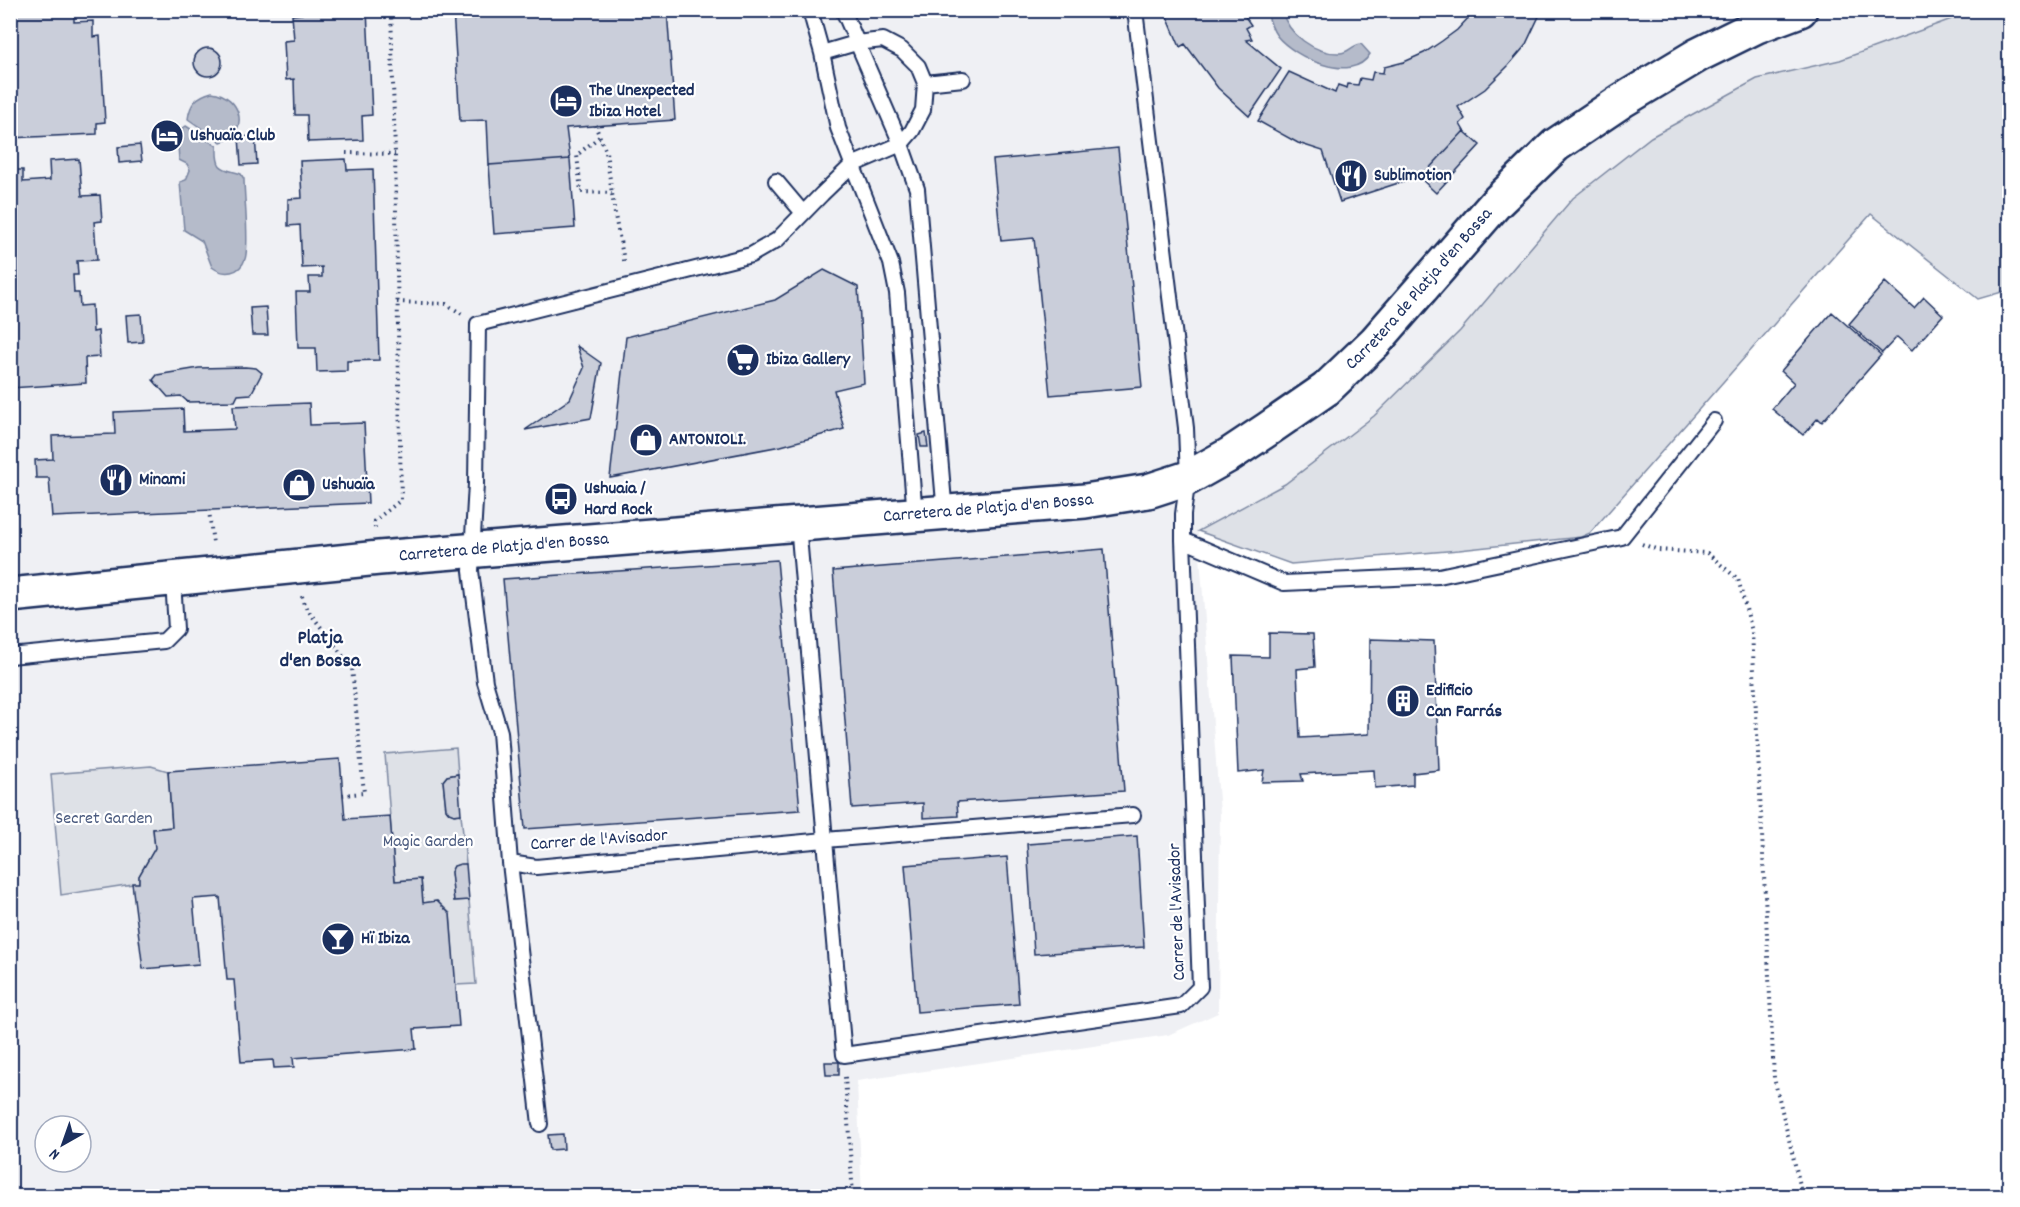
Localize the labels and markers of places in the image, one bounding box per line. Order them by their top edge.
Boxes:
place label: The Unexpected Ibiza Hotel [589,79,695,125]
hotel icon: The Unexpected Ibiza Hotel [548,83,584,119]
hotel icon: Ushuaïa Club [149,118,185,154]
place label: Ushuaïa Club [190,124,276,149]
restaurant icon: Sublimotion [1333,158,1369,194]
place label: Sublimotion [1374,164,1452,189]
supermarket icon: Ibiza Gallery [725,342,761,378]
place label: Ibiza Gallery [766,348,851,373]
shop icon: ANTONIOLI. [628,422,664,458]
place label: ANTONIOLI. [669,428,746,453]
restaurant icon: Minami [98,462,134,498]
shop icon: Ushuaïa [281,467,317,503]
place label: Minami [139,468,186,493]
place label: Ushuaïa [322,473,375,498]
place label: Ushuaia / Hard Rock [584,477,653,523]
bus stop icon: Ushuaia / Hard Rock [543,481,579,517]
place label: Edificio Can Farrás [1426,679,1503,725]
building icon: Edificio Can Farrás [1385,683,1421,719]
bar icon: Hï Ibiza [320,921,356,957]
place label: Hï Ibiza [361,927,410,952]

